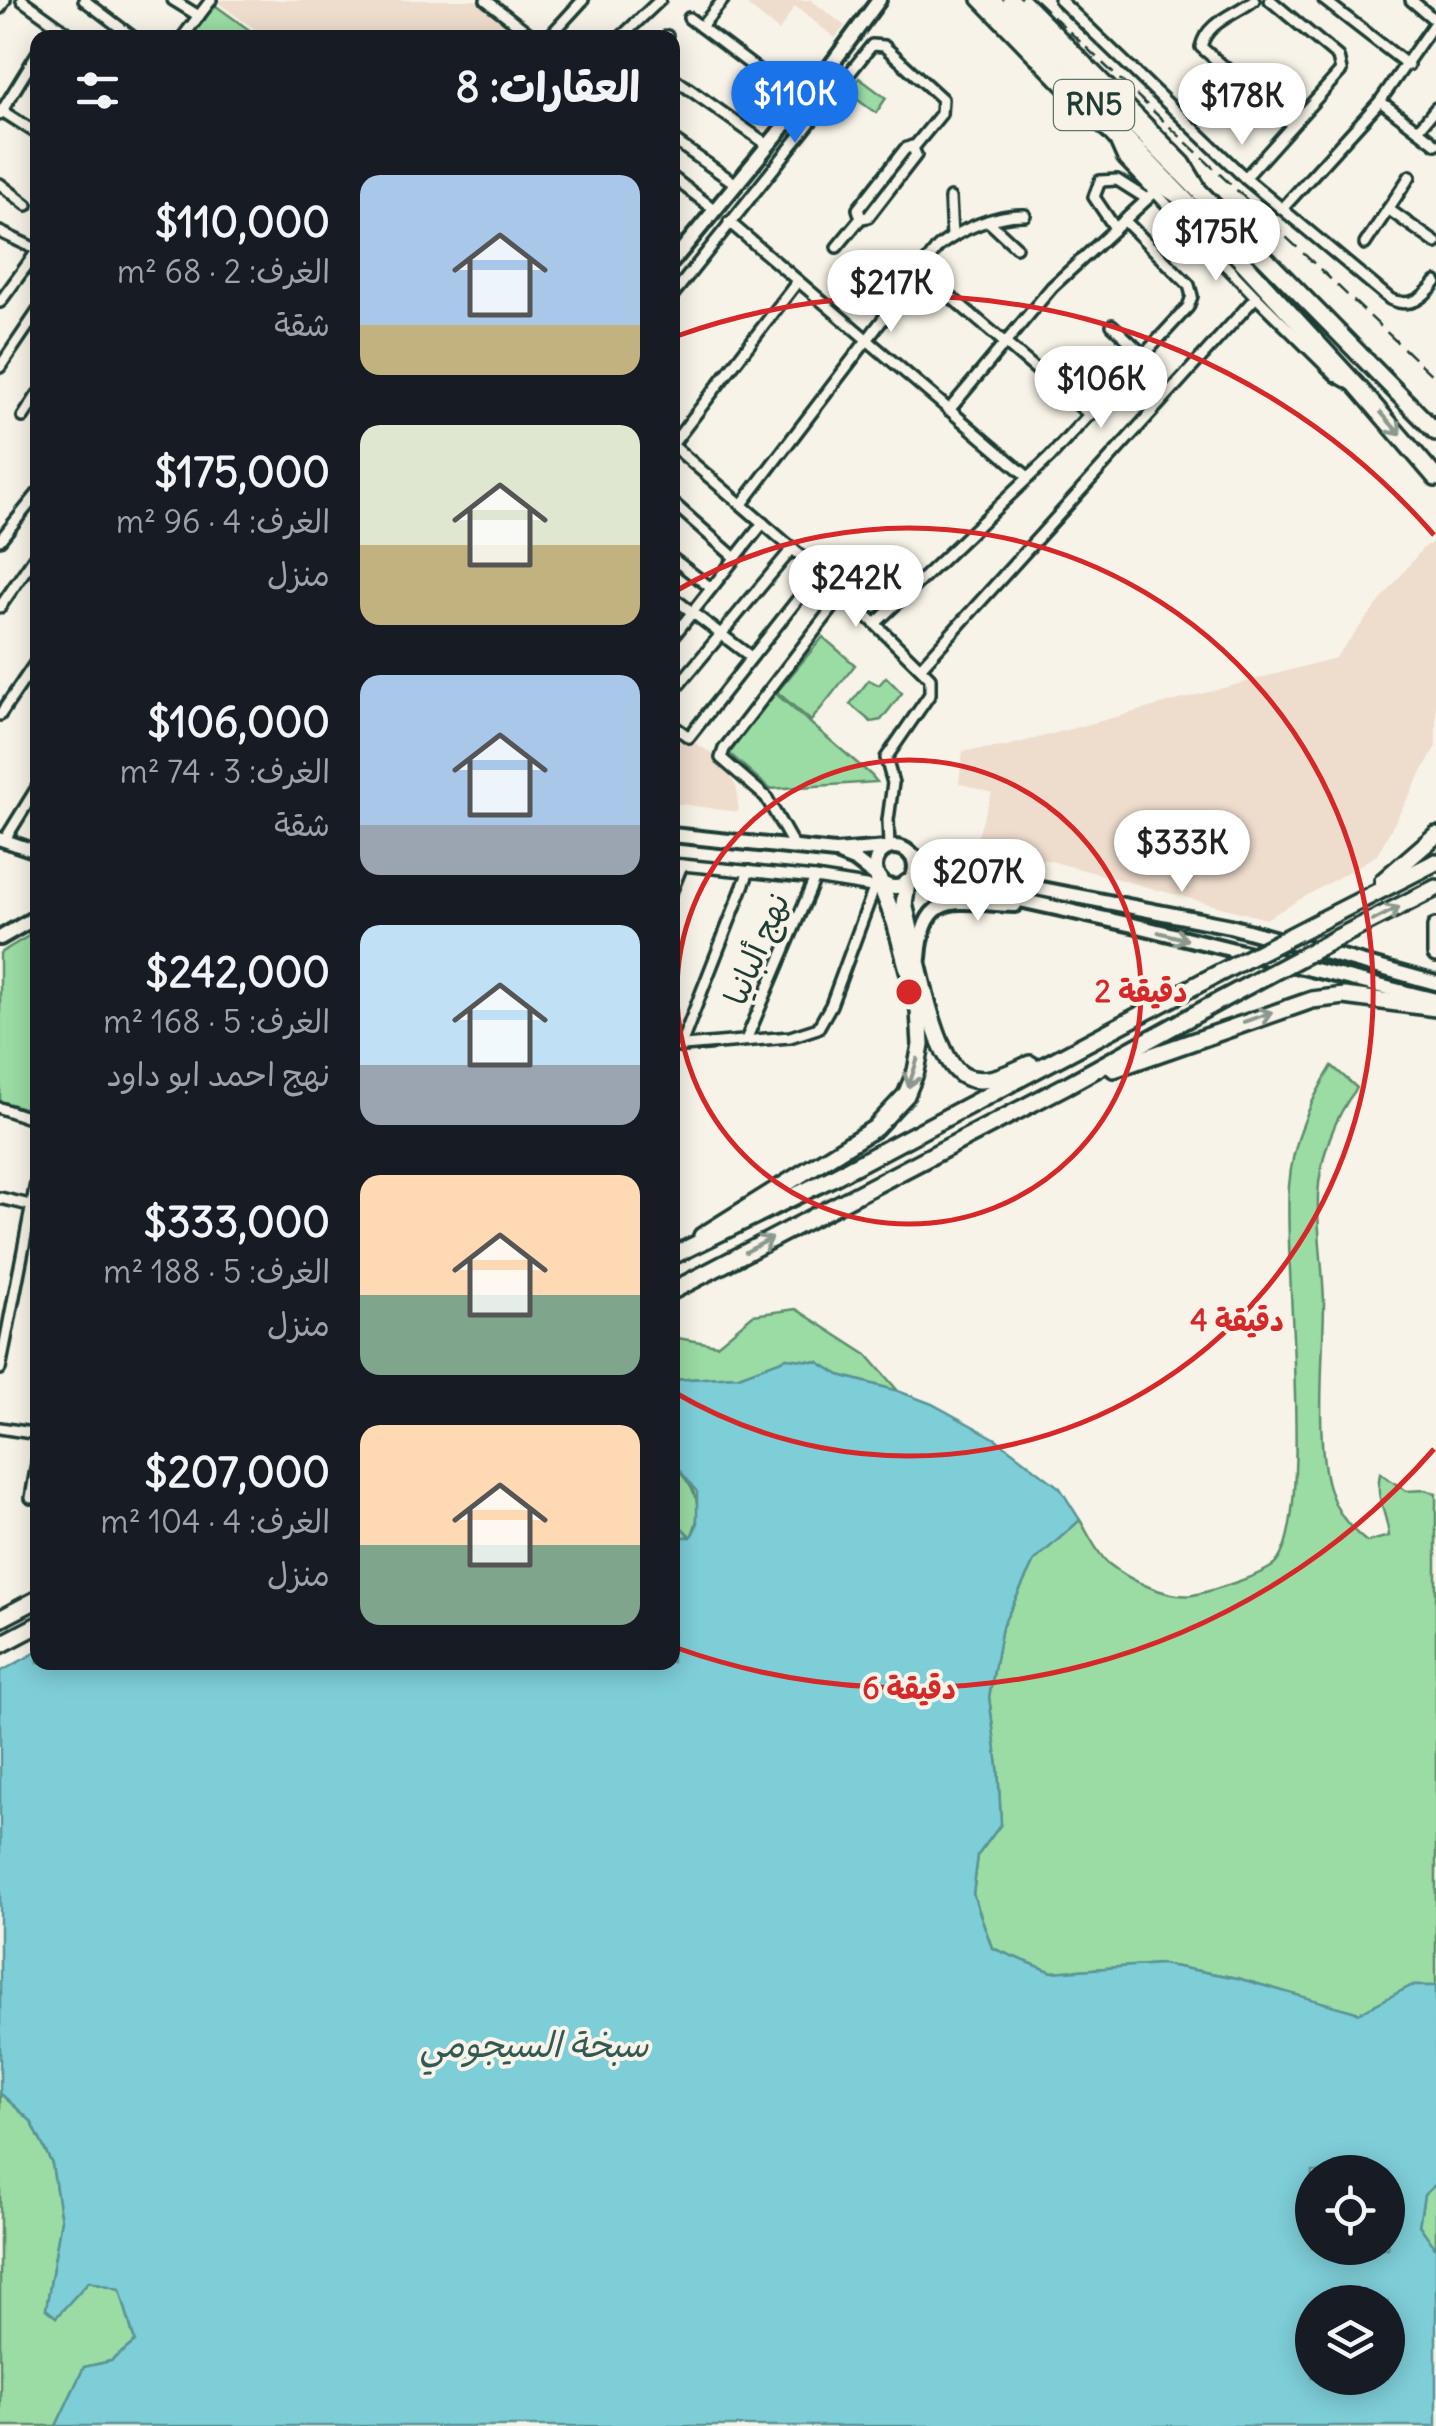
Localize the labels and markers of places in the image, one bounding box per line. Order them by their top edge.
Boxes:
pin: $110K [725,61,865,146]
pin: $178K [1172,63,1312,148]
pin: $175K [1146,199,1286,284]
pin: $217K [821,250,961,335]
pin: $106K [1031,346,1171,431]
pin: $242K [786,545,926,630]
pin: $333K [1112,810,1252,895]
pin: $207K [908,839,1048,924]
centre of rings [891,974,927,1010]

